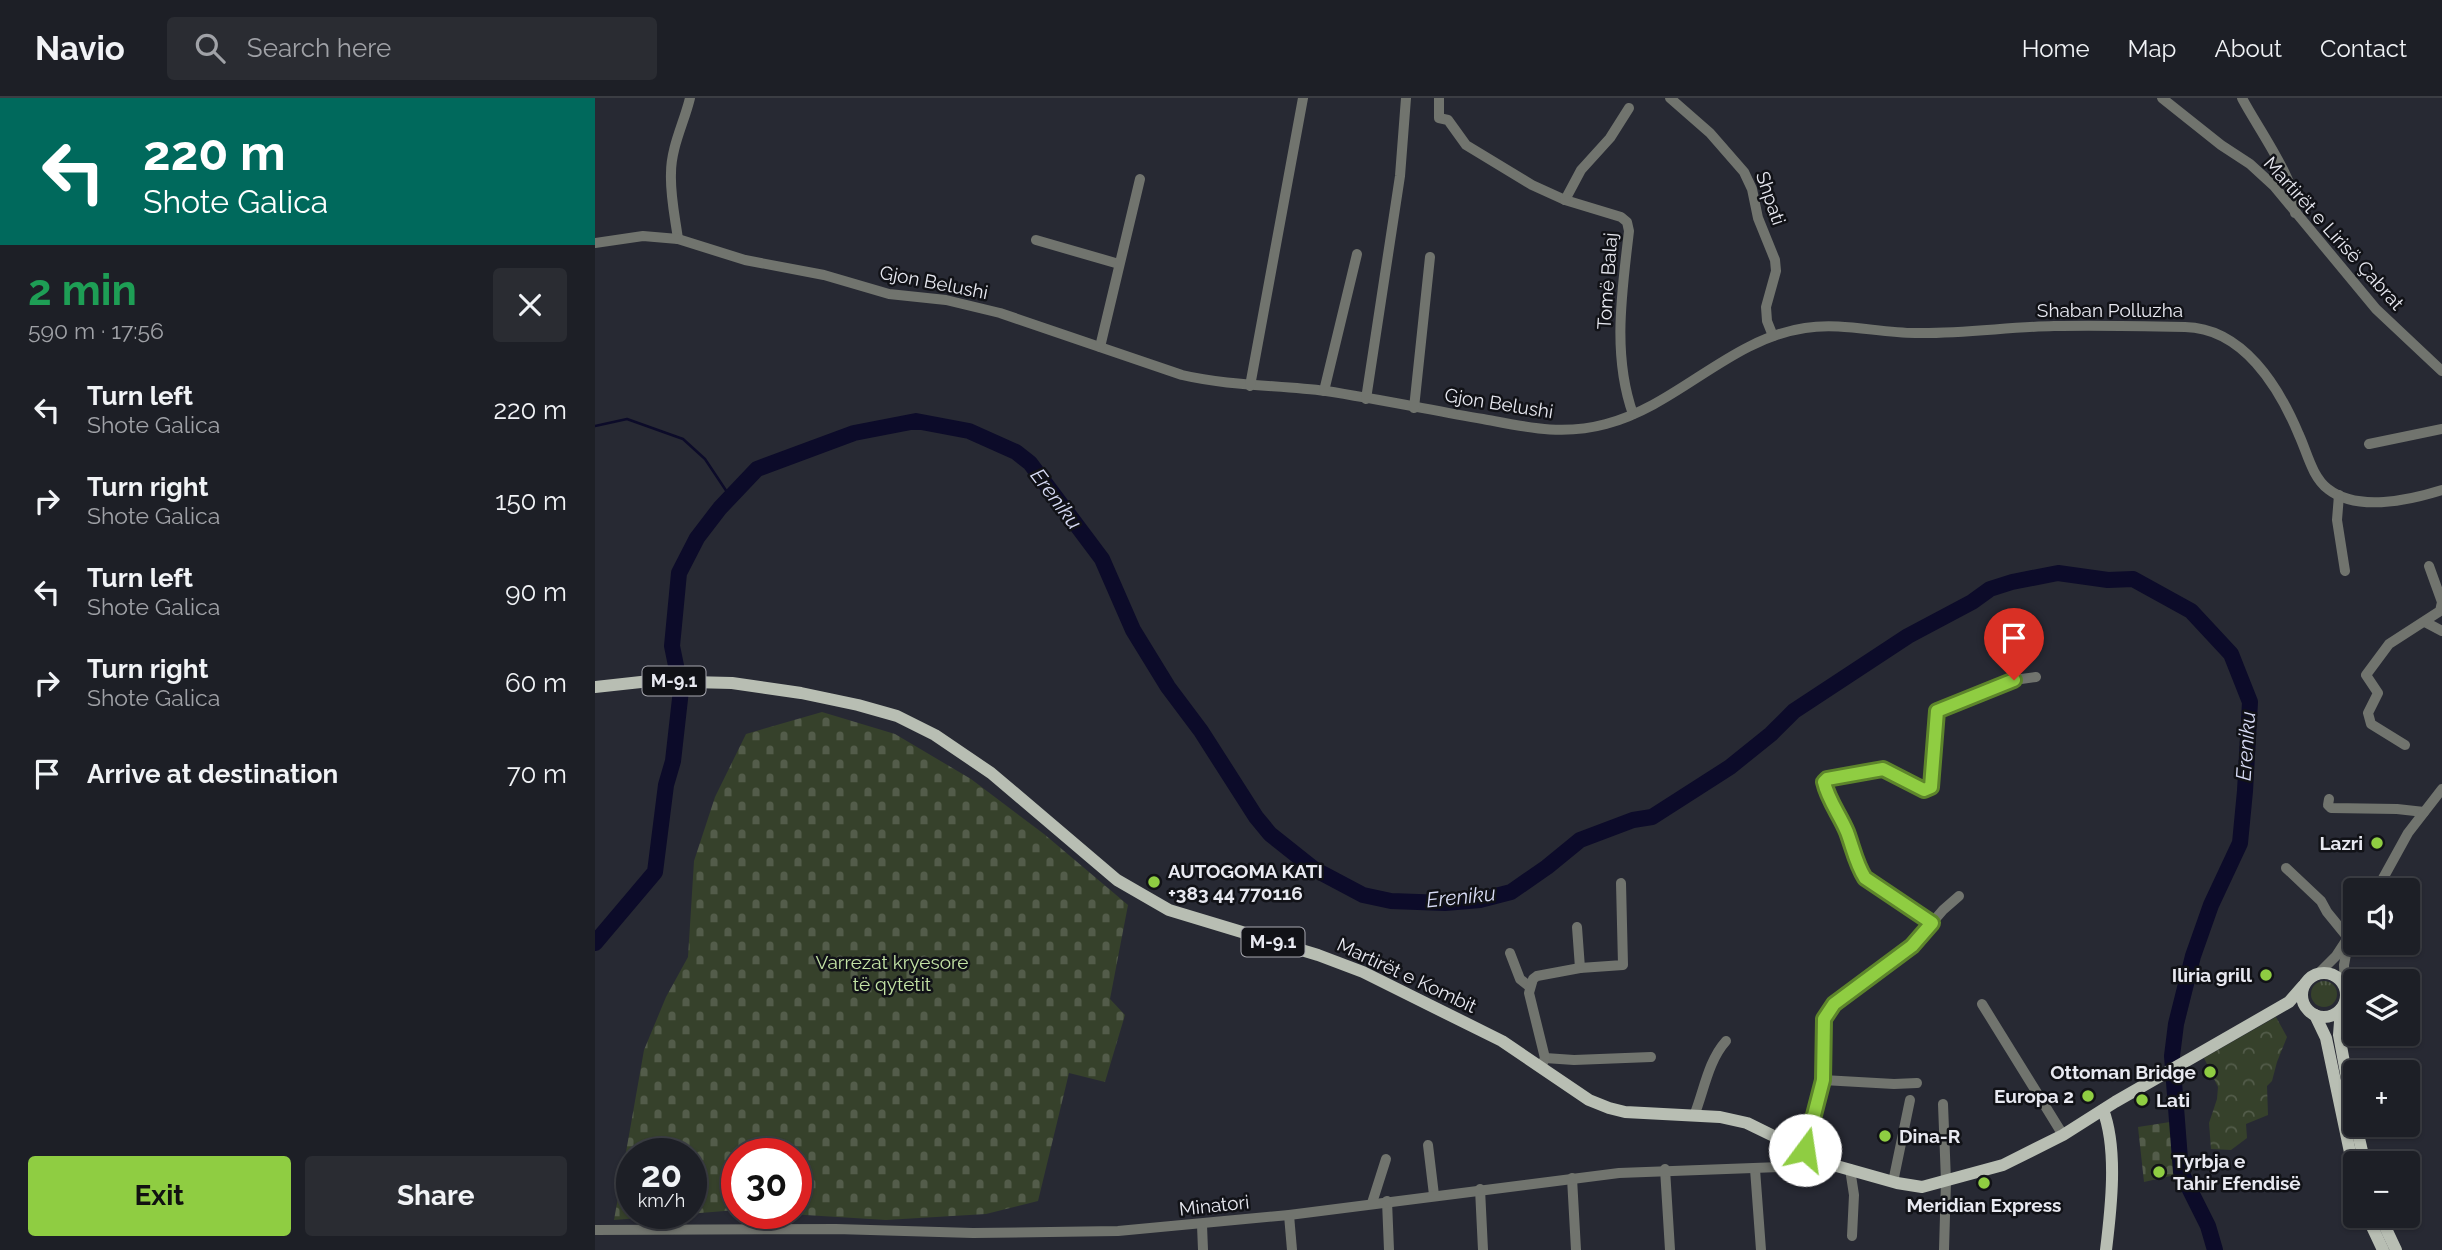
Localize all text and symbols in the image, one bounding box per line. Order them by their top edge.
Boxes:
search box [167,17,657,80]
text: Navio [35,29,125,68]
icon: search [191,29,229,67]
text: Search here [247,33,391,63]
text: Home [2022,34,2090,63]
text: Map [2128,34,2176,63]
text: About [2214,34,2282,63]
text: Contact [2320,34,2407,63]
text: 220 m [143,124,286,181]
icon: left [28,126,119,217]
street label: Martirët e Lirisë Çabrat [2259,152,2409,315]
street label: Shpati [1752,168,1790,228]
text: Shote Galica [143,183,328,220]
street label: Tomë Balaj [1593,232,1621,330]
street label: Gjon Belushi [878,261,990,303]
text: 2 min [28,266,137,315]
button: close [493,268,567,342]
street label: Shaban Polluzha [2037,299,2183,321]
text: 590 m · 17:56 [28,317,164,344]
text: Turn left [87,381,193,411]
street label: Gjon Belushi [1443,384,1555,422]
icon: left [28,391,66,429]
text: 220 m [493,395,567,425]
text: Shote Galica [87,411,220,438]
water label: Ereniku [1025,463,1087,534]
text: Turn right [87,472,208,502]
icon: right [28,482,66,520]
text: 150 m [495,486,567,516]
text: Shote Galica [87,502,220,529]
text: Turn left [87,563,193,593]
icon: left [28,573,66,611]
text: 90 m [505,577,567,607]
text: Shote Galica [87,593,220,620]
pin [1984,608,2044,680]
icon: arrive [1995,619,2033,657]
text: Turn right [87,654,208,684]
icon: right [28,664,66,702]
road number: M-9.1 [643,666,705,696]
text: 60 m [505,668,567,698]
text: Shote Galica [87,684,220,711]
water label: Ereniku [2231,710,2260,782]
icon: arrive [28,755,66,793]
text: Arrive at destination [87,759,338,789]
text: 70 m [507,759,567,789]
place label: Lazri [2319,832,2363,854]
marker: Lazri [2369,835,2385,851]
place label: AUTOGOMA KATI +383 44 770116 [1168,860,1323,904]
marker: AUTOGOMA KATI +383 44 770116 [1146,874,1162,890]
map controls [2343,878,2420,1228]
button: sound [2343,878,2420,955]
water label: Ereniku [1425,880,1497,913]
road number: M-9.1 [1241,928,1305,956]
street label: Martirët e Kombit [1334,933,1481,1017]
park label: Varrezat kryesore të qytetit [816,951,969,995]
place label: Iliria grill [2172,964,2253,986]
marker: Iliria grill [2258,967,2274,983]
button: layers [2343,969,2420,1046]
button: + [2343,1060,2420,1137]
place label: Ottoman Bridge [2050,1061,2196,1083]
marker: Ottoman Bridge [2202,1064,2218,1080]
place label: Europa 2 [1994,1085,2074,1107]
marker: Europa 2 [2080,1088,2096,1104]
place label: Lati [2156,1089,2190,1111]
marker: Lati [2134,1092,2150,1108]
position arrow [1768,1113,1842,1187]
place label: Dina-R [1899,1125,1961,1147]
marker: Dina-R [1877,1128,1893,1144]
speed limit sign: 30 [721,1138,812,1229]
place label: Tyrbja e Tahir Efendisë [2173,1150,2301,1194]
button: − [2343,1151,2420,1228]
text: 20 [641,1154,682,1195]
button: Exit [28,1156,291,1236]
button: Share [305,1156,567,1236]
marker: Tyrbja e Tahir Efendisë [2151,1164,2167,1180]
marker: Meridian Express [1976,1175,1992,1191]
text: km/h [638,1190,685,1211]
street label: Minatori [1178,1190,1250,1220]
place label: Meridian Express [1907,1194,2061,1216]

